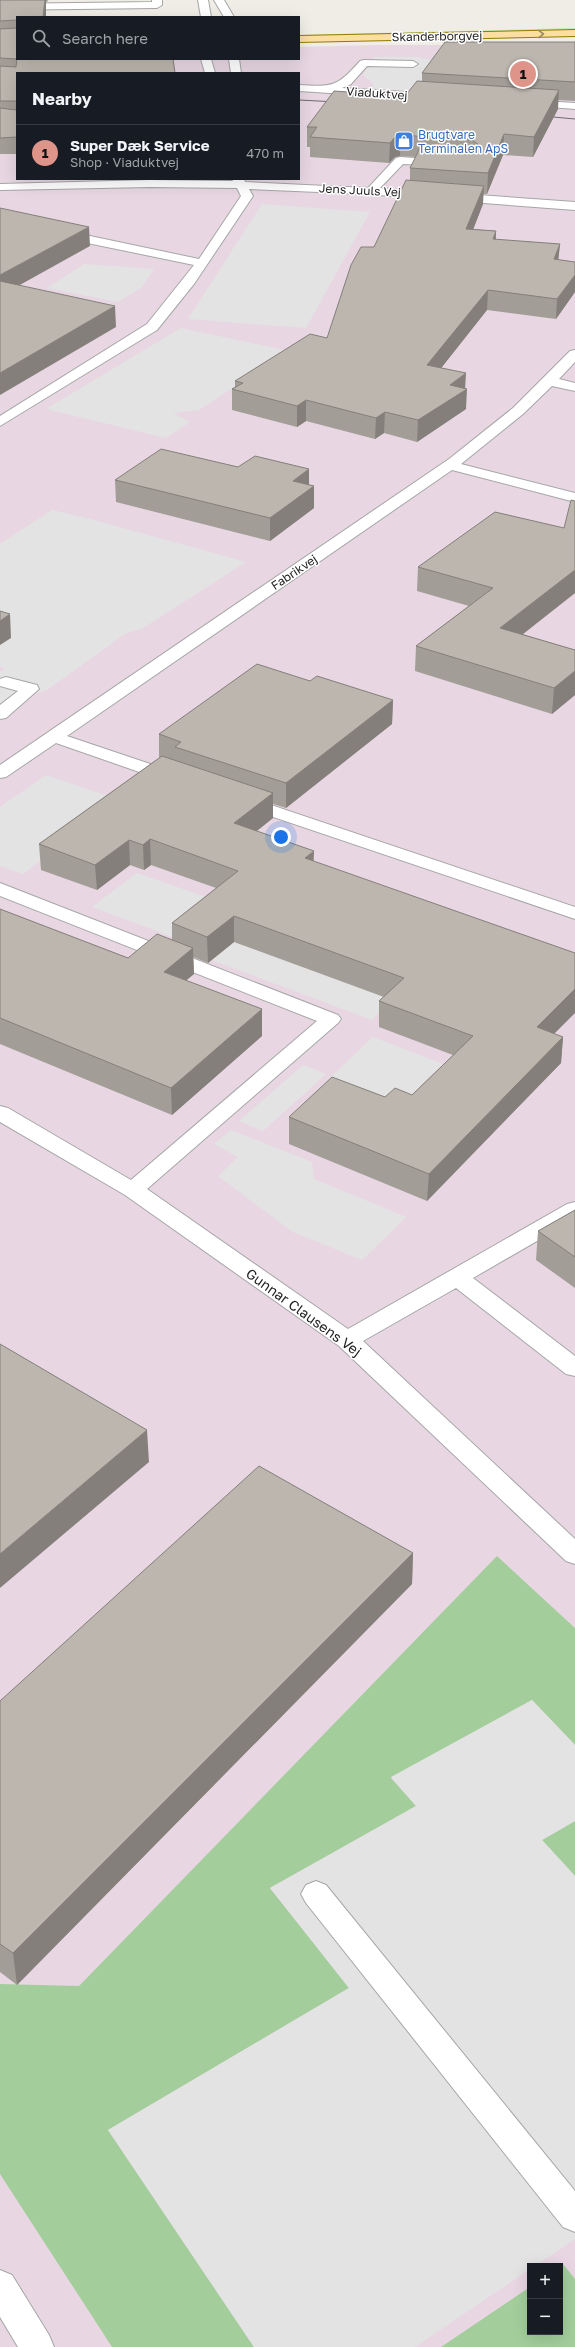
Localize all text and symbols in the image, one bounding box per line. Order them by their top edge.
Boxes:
search box [16,16,300,60]
icon: search [30,27,52,49]
street label: Skanderborgvej [392,28,482,44]
text: Search here [62,29,148,47]
one-way arrow [538,30,544,38]
pin: 1 [510,59,536,89]
street label: Viaduktvej [346,83,408,103]
text: Nearby [32,88,92,109]
place label: Brugtvare Terminalen ApS [418,127,508,156]
shop icon: Brugtvare Terminalen ApS [393,130,415,152]
text: Super Dæk Service [70,136,210,154]
text: 1 [42,145,48,161]
text: 470 m [246,145,284,161]
text: Shop · Viaduktvej [70,154,179,170]
street label: Jens Juuls Vej [319,180,401,200]
street label: Fabrikvej [268,551,320,593]
your location [271,827,291,847]
street label: Gunnar Clausens Vej [243,1264,365,1360]
map controls [527,2263,563,2335]
button: + [527,2263,563,2299]
button: − [527,2299,563,2335]

